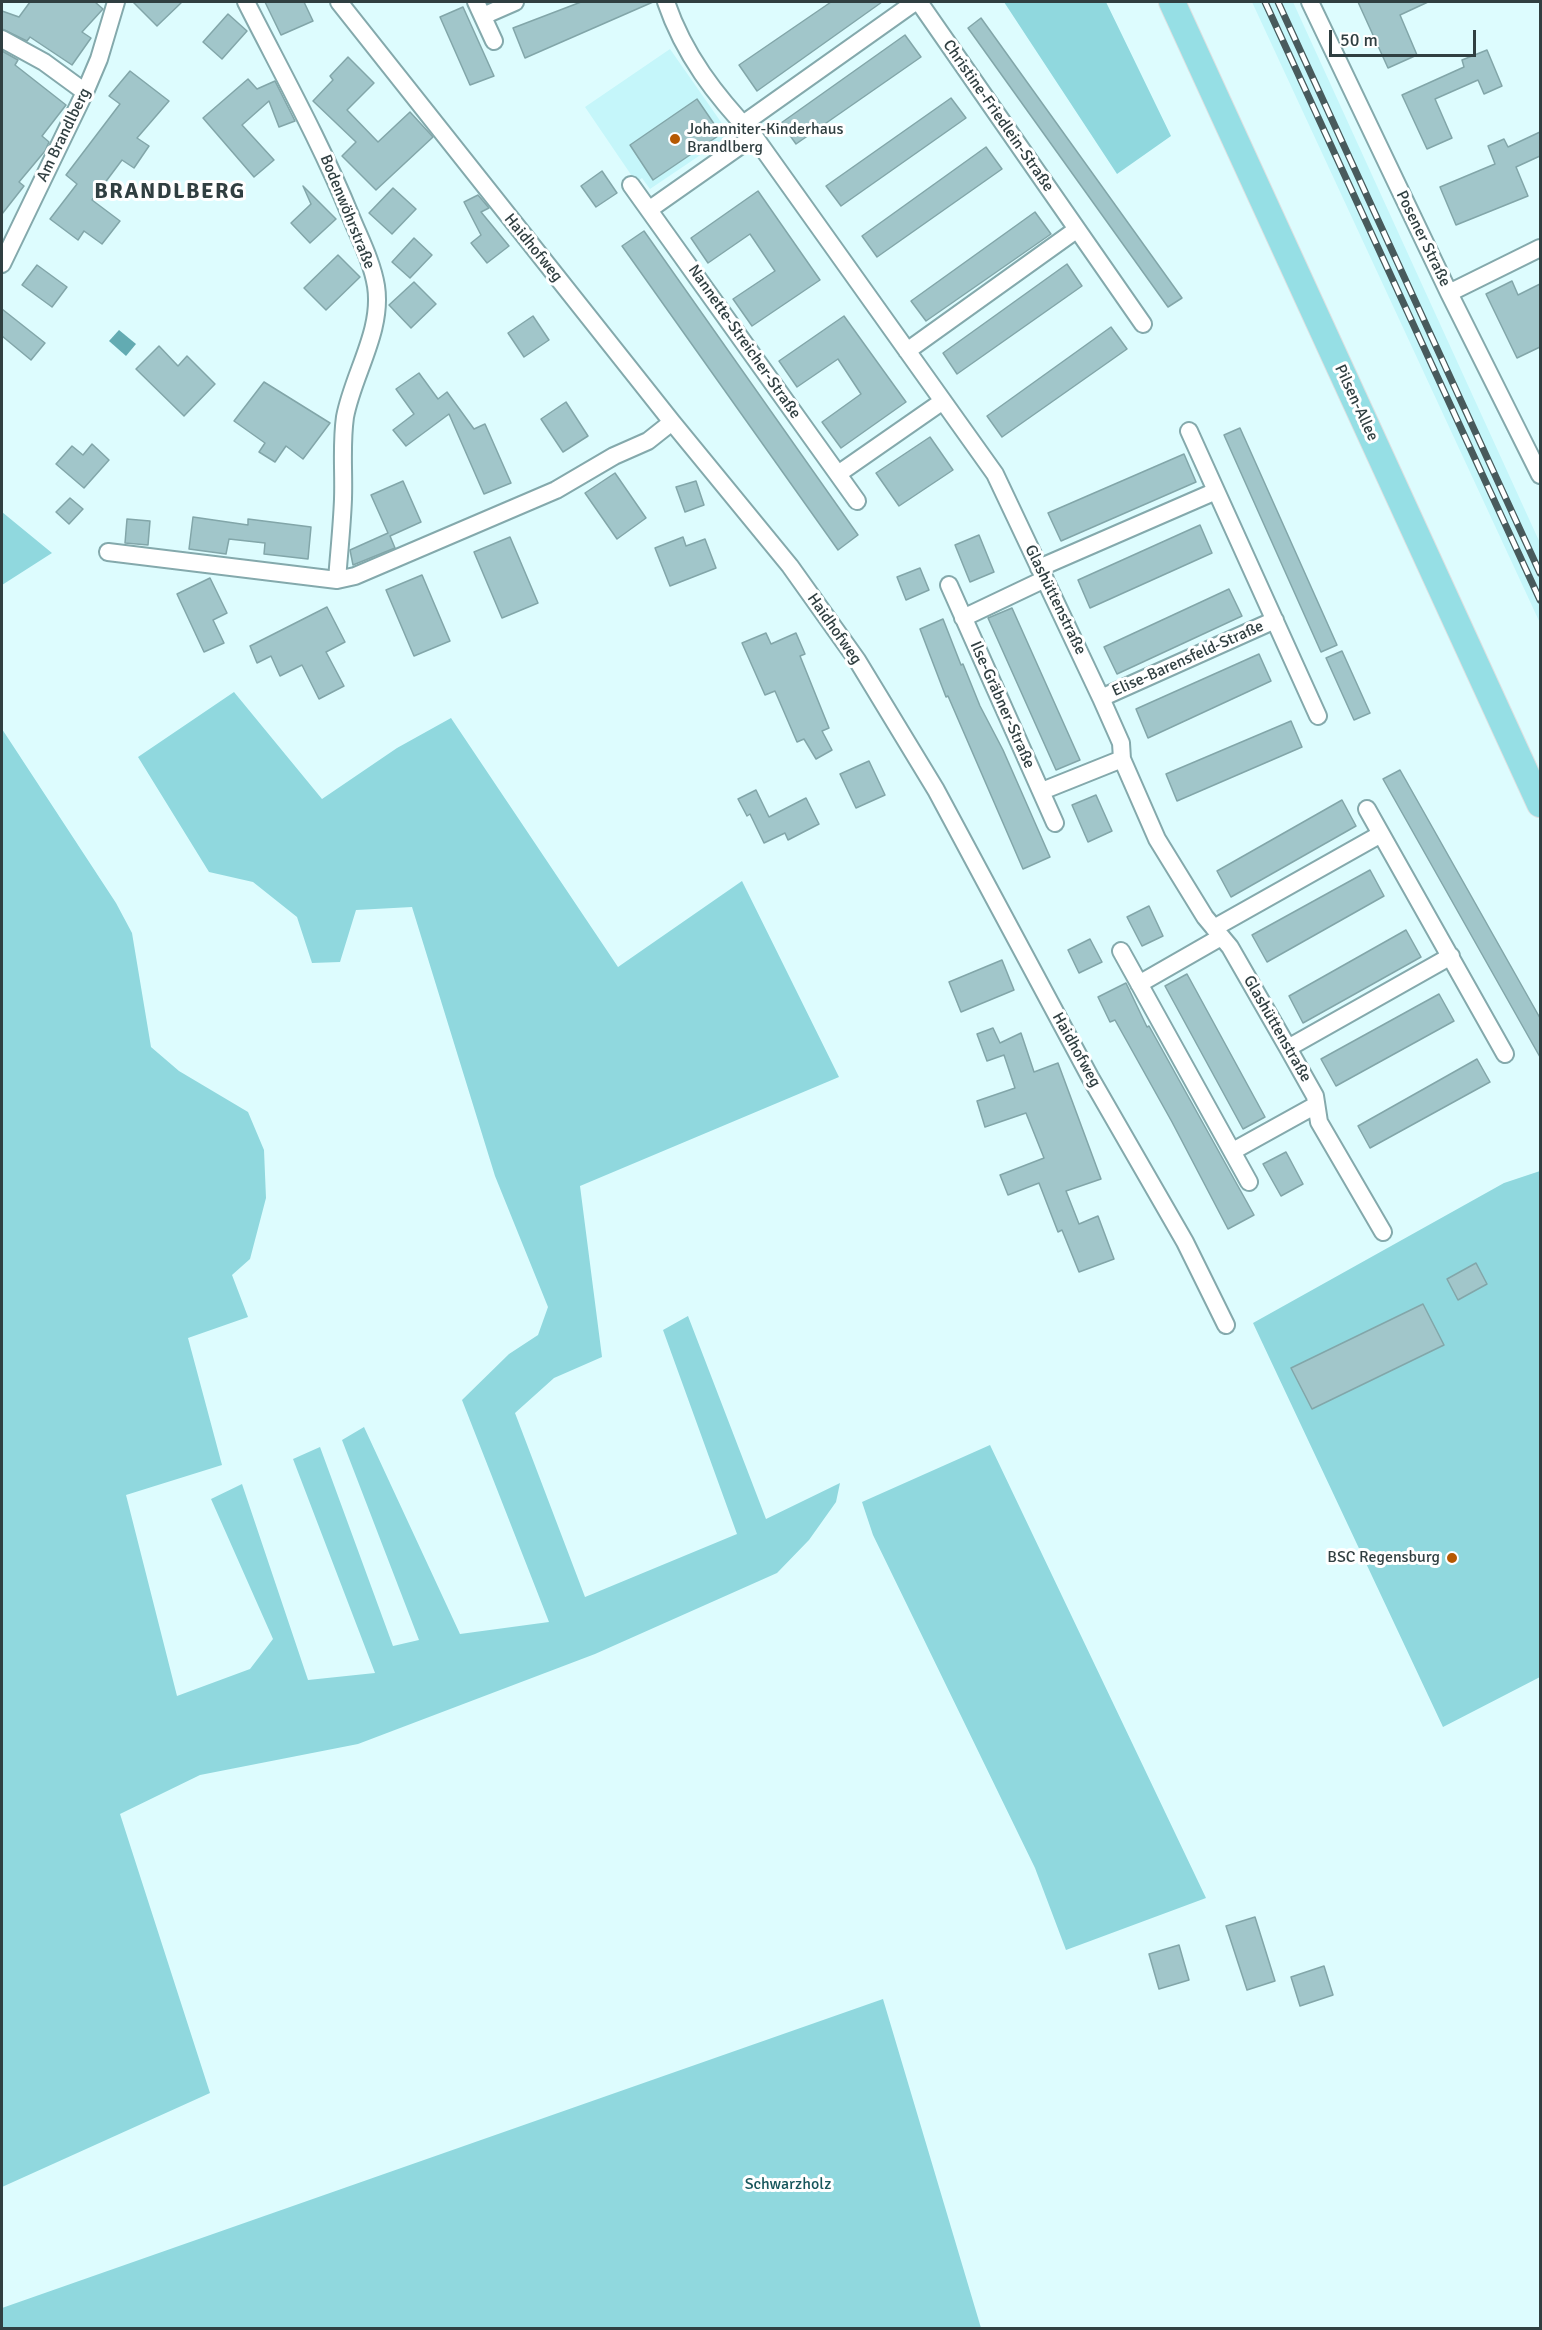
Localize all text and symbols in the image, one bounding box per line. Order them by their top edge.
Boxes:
scale bar [1332,18,1479,56]
text: 50 m [1340,29,1378,51]
street label: Christine-Friedlein-Straße [938,36,1058,196]
street label: Am Brandlberg [33,85,95,185]
place label: Johanniter-Kinderhaus Brandlberg [687,120,844,158]
marker: Johanniter-Kinderhaus Brandlberg [668,132,682,146]
street label: Bodenwöhrstraße [315,152,379,272]
district label: BRANDLBERG [94,179,246,205]
street label: Posener Straße [1391,188,1455,290]
street label: Haidhofweg [500,210,566,286]
street label: Nannette-Streicher-Straße [683,261,805,423]
street label: Pilsen-Allee [1330,362,1382,444]
street label: Glashüttenstraße [1020,542,1090,658]
street label: Haidhofweg [803,590,865,668]
street label: Elise-Barensfeld-Straße [1109,617,1267,701]
street label: Ilse-Gräbner-Straße [965,638,1039,772]
street label: Glashüttenstraße [1239,972,1315,1086]
street label: Haidhofweg [1048,1009,1104,1091]
place label: BSC Regensburg [1327,1548,1440,1568]
marker: BSC Regensburg [1445,1551,1459,1565]
park label: Schwarzholz [745,2175,831,2195]

